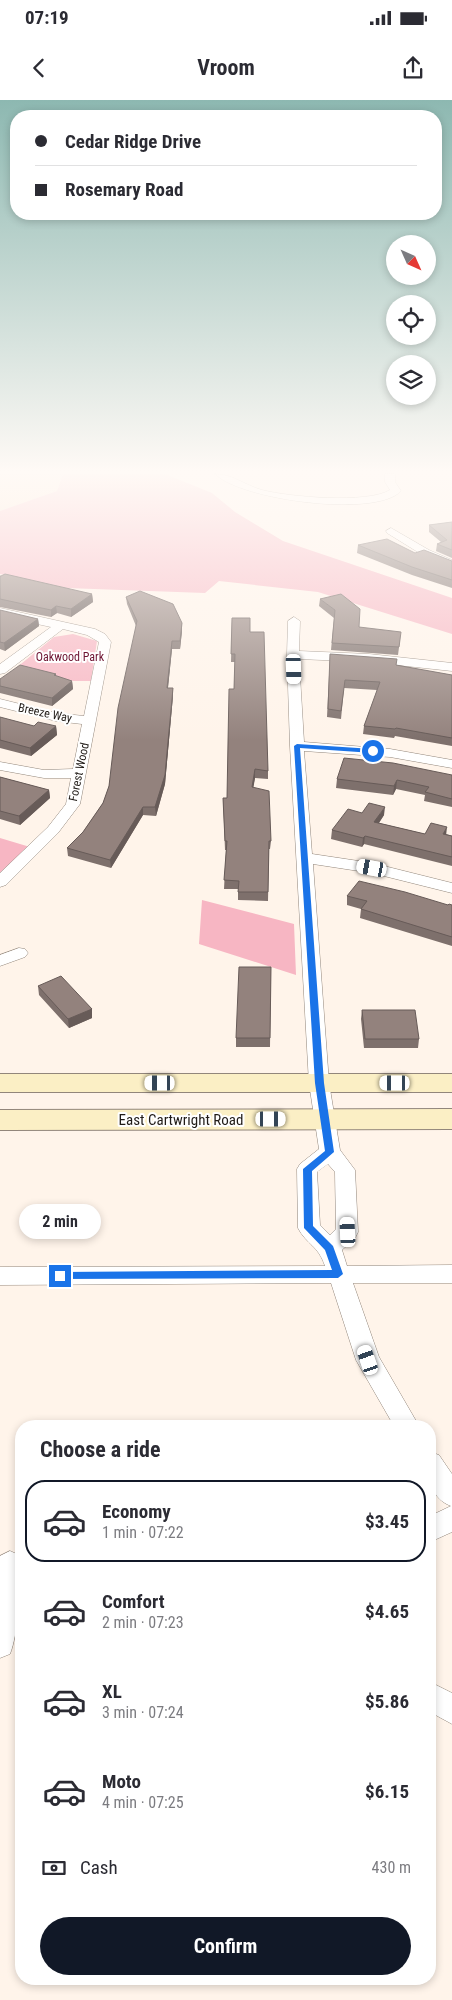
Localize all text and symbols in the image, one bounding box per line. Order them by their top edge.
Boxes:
text: 07:19 [25,6,69,29]
icon: back [25,54,53,82]
icon: share [399,54,427,82]
text: Vroom [197,55,255,80]
text: Cedar Ridge Drive [65,130,201,153]
text: Rosemary Road [65,178,183,201]
north arrow [386,235,436,285]
map controls [386,235,436,405]
button: locate [386,295,436,345]
button: layers [386,355,436,405]
park label: Oakwood Park [36,650,105,664]
car [285,654,302,684]
street label: Breeze Way [17,700,73,726]
route start [362,740,384,762]
street label: Forest Wood [66,741,92,803]
car [355,858,388,878]
car [145,1076,175,1091]
car [380,1076,410,1091]
street label: East Cartwright Road [119,1111,243,1129]
car [256,1112,286,1127]
callout: 2 min [19,1204,101,1238]
text: 2 min [42,1212,78,1231]
car [339,1217,356,1247]
route end [49,1265,71,1287]
car [356,1343,379,1377]
text: Choose a ride [40,1437,161,1462]
icon: car [42,1499,87,1544]
text: Economy [102,1500,171,1523]
text: $3.45 [365,1510,409,1533]
text: 1 min · 07:22 [102,1523,184,1542]
icon: car [42,1589,87,1634]
text: Comfort [102,1590,165,1613]
text: $4.65 [365,1600,409,1623]
text: 2 min · 07:23 [102,1613,184,1632]
icon: car [42,1679,87,1724]
text: XL [102,1680,122,1703]
text: $5.86 [365,1690,409,1713]
text: 3 min · 07:24 [102,1703,184,1722]
icon: car [42,1769,87,1814]
text: Moto [102,1770,141,1793]
text: $6.15 [365,1780,409,1803]
text: 4 min · 07:25 [102,1793,184,1812]
icon: cash [40,1854,68,1882]
text: Cash [80,1856,118,1879]
text: 430 m [372,1858,411,1877]
button: Confirm [40,1917,411,1975]

